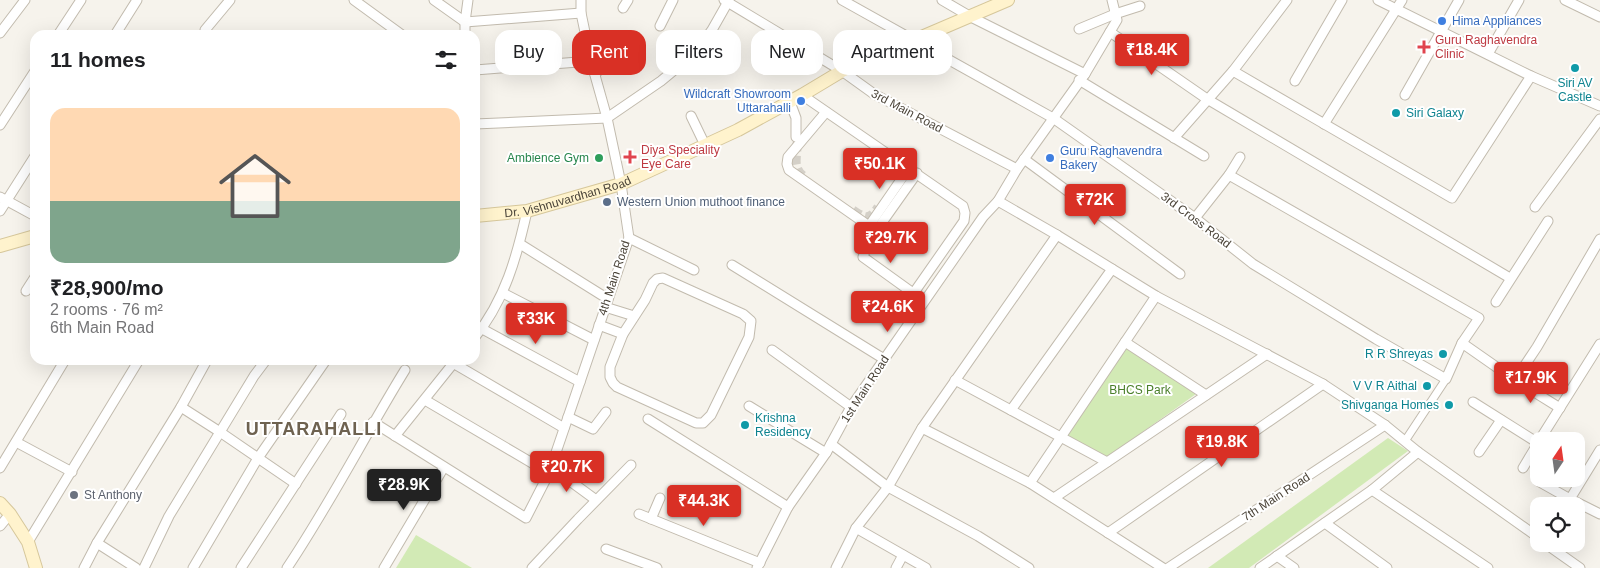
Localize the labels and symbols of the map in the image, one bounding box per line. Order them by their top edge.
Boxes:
place label: Hima Appliances [1452,14,1541,28]
marker: Hima Appliances [1436,15,1448,27]
place label: Guru Raghavendra Clinic [1435,33,1537,61]
pin: ₹18.4K [1111,34,1193,76]
marker: Guru Raghavendra Clinic [1417,40,1431,54]
marker: Siri AV Castle [1569,62,1581,74]
place label: Siri AV Castle [1557,76,1593,104]
street label: 3rd Main Road [869,86,945,136]
place label: Wildcraft Showroom Uttarahalli [684,87,791,115]
marker: Wildcraft Showroom Uttarahalli [795,95,807,107]
place label: Siri Galaxy [1406,106,1464,120]
marker: Siri Galaxy [1390,107,1402,119]
place label: Diya Speciality Eye Care [641,143,720,171]
place label: Guru Raghavendra Bakery [1060,144,1162,172]
pin: ₹50.1K [839,148,921,190]
marker: Diya Speciality Eye Care [623,150,637,164]
place label: Ambience Gym [507,151,589,165]
marker: Ambience Gym [593,152,605,164]
marker: Guru Raghavendra Bakery [1044,152,1056,164]
street label: Dr. Vishnuvardhan Road [504,173,633,220]
pin: ₹72K [1065,184,1125,226]
street label: 3rd Cross Road [1158,189,1234,251]
place label: Western Union muthoot finance [617,195,785,209]
marker: Western Union muthoot finance [601,196,613,208]
pin: ₹29.7K [850,222,932,264]
street label: 4th Main Road [595,239,633,317]
pin: ₹24.6K [847,290,929,333]
pin: ₹33K [506,302,566,345]
place label: R R Shreyas [1365,347,1433,361]
marker: R R Shreyas [1437,348,1449,360]
street label: 1st Main Road [838,353,892,425]
pin: ₹17.9K [1490,362,1572,404]
place label: V V R Aithal [1353,379,1417,393]
marker: V V R Aithal [1421,380,1433,392]
park label: BHCS Park [1109,383,1172,397]
place label: Shivganga Homes [1341,398,1439,412]
marker: Shivganga Homes [1443,399,1455,411]
place label: Krishna Residency [755,411,811,439]
district label: UTTARAHALLI [246,419,382,439]
marker: Krishna Residency [739,419,751,431]
pin: ₹19.8K [1181,426,1263,468]
north arrow [1530,432,1585,488]
pin: ₹20.7K [526,450,608,493]
pin: ₹28.9K [363,468,445,511]
street label: 7th Main Road [1239,470,1313,524]
pin: ₹44.3K [663,484,745,527]
place label: St Anthony [84,488,142,502]
marker: St Anthony [68,489,80,501]

